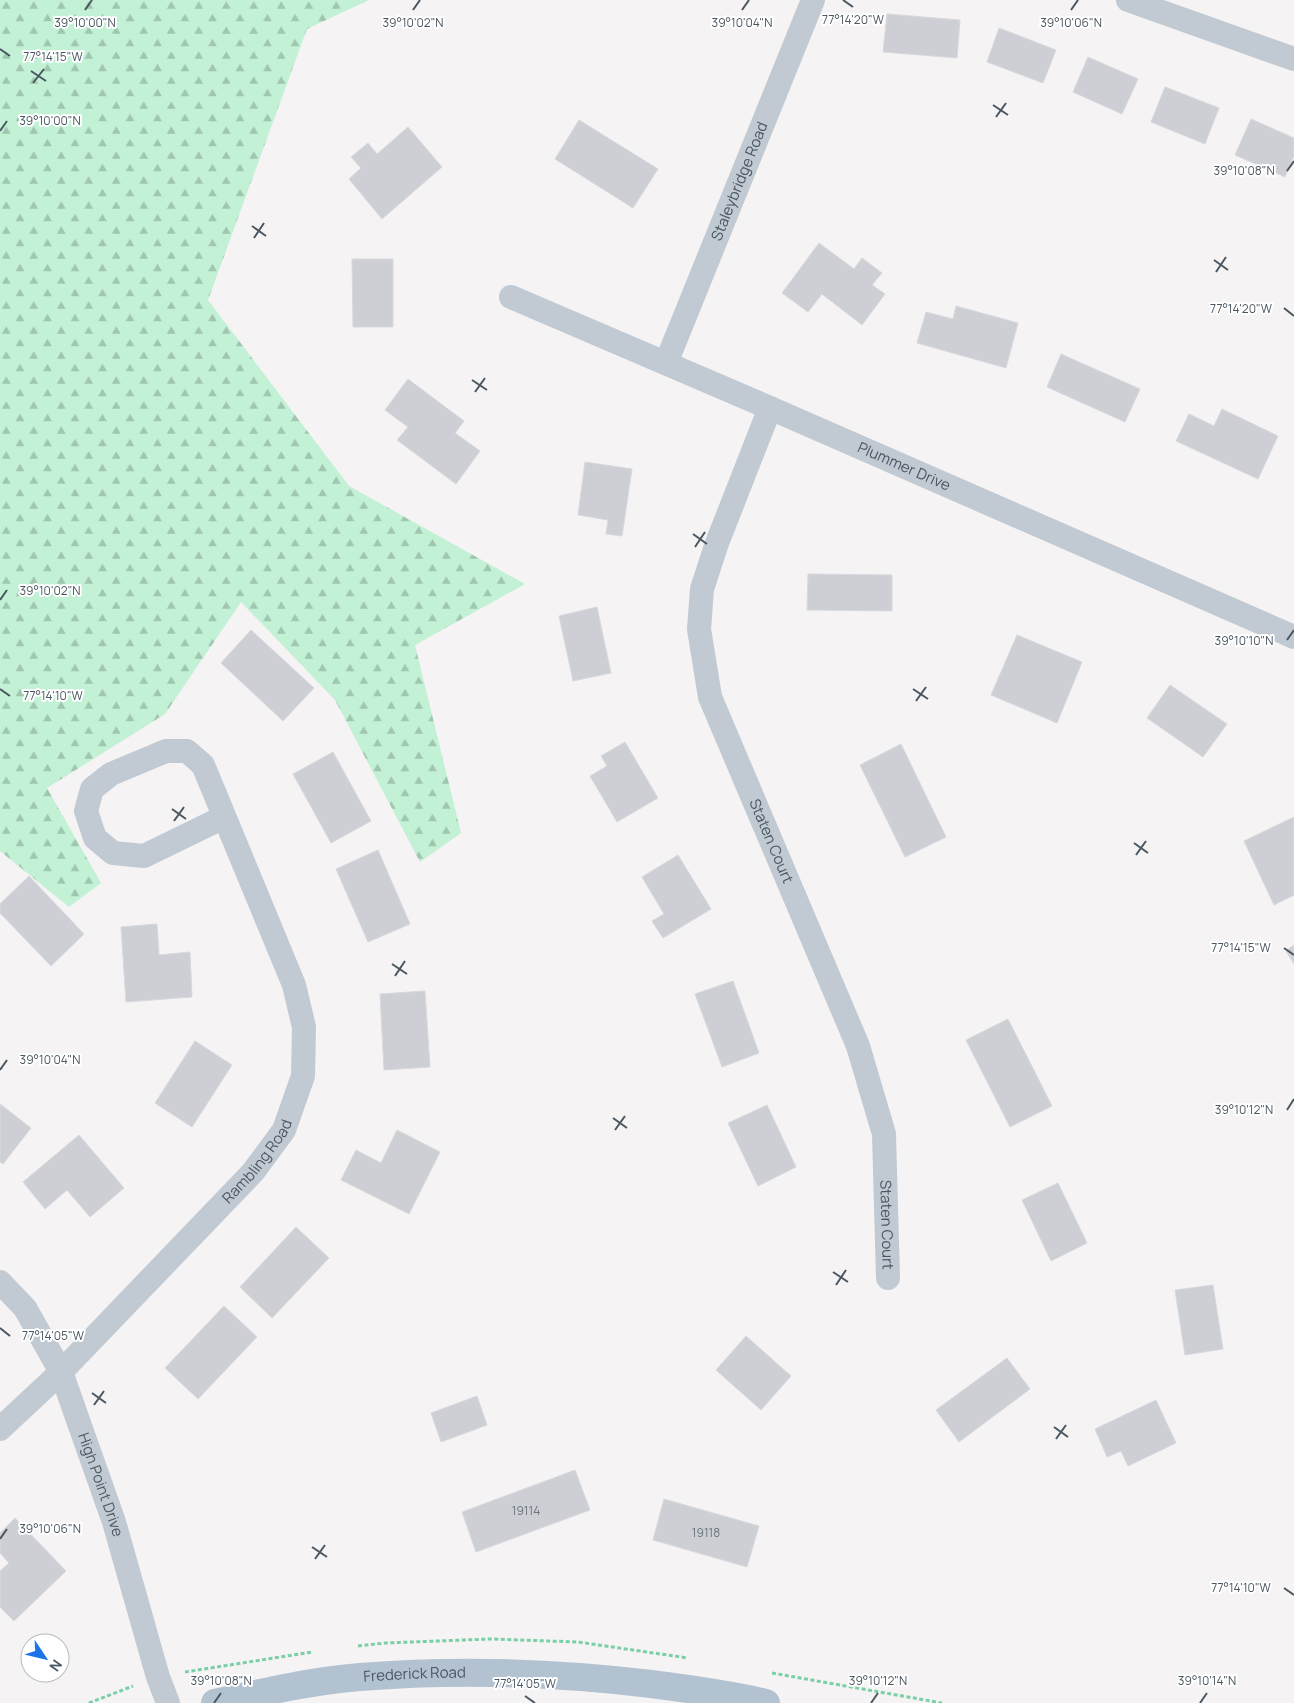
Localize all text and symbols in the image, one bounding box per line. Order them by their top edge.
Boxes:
text: 77°14'20"W [822,11,885,28]
text: 39°10'00"N [54,14,116,31]
text: 39°10'02"N [382,14,444,31]
text: 39°10'04"N [712,14,773,31]
text: 39°10'06"N [1040,14,1102,31]
text: 77°14'15"W [23,48,83,65]
text: 39°10'00"N [19,112,81,129]
street label: Staleybridge Road [706,119,773,244]
text: 39°10'08"N [1213,162,1275,179]
text: 77°14'20"W [1210,300,1273,317]
street label: Plummer Drive [855,437,954,496]
text: 39°10'02"N [19,582,81,599]
text: 39°10'10"N [1215,632,1273,649]
text: 77°14'10"W [23,687,84,704]
street label: Staten Court [744,796,799,886]
text: 77°14'15"W [1211,939,1271,956]
text: 39°10'04"N [20,1051,81,1068]
text: 39°10'12"N [1215,1101,1273,1118]
street label: Rambling Road [217,1116,297,1208]
street label: Staten Court [875,1180,899,1270]
text: 77°14'05"W [22,1327,85,1344]
street label: High Point Drive [73,1430,129,1539]
house number: 19114 [512,1502,540,1519]
text: 39°10'06"N [19,1520,81,1537]
house number: 19118 [692,1524,720,1541]
text: 77°14'10"W [1211,1579,1272,1596]
north arrow [20,1633,70,1683]
text: N [45,1656,67,1675]
street label: Frederick Road [362,1662,466,1687]
text: 39°10'08"N [190,1672,252,1689]
text: 39°10'12"N [849,1672,907,1689]
text: 39°10'14"N [1178,1672,1236,1689]
text: 77°14'05"W [494,1675,557,1692]

